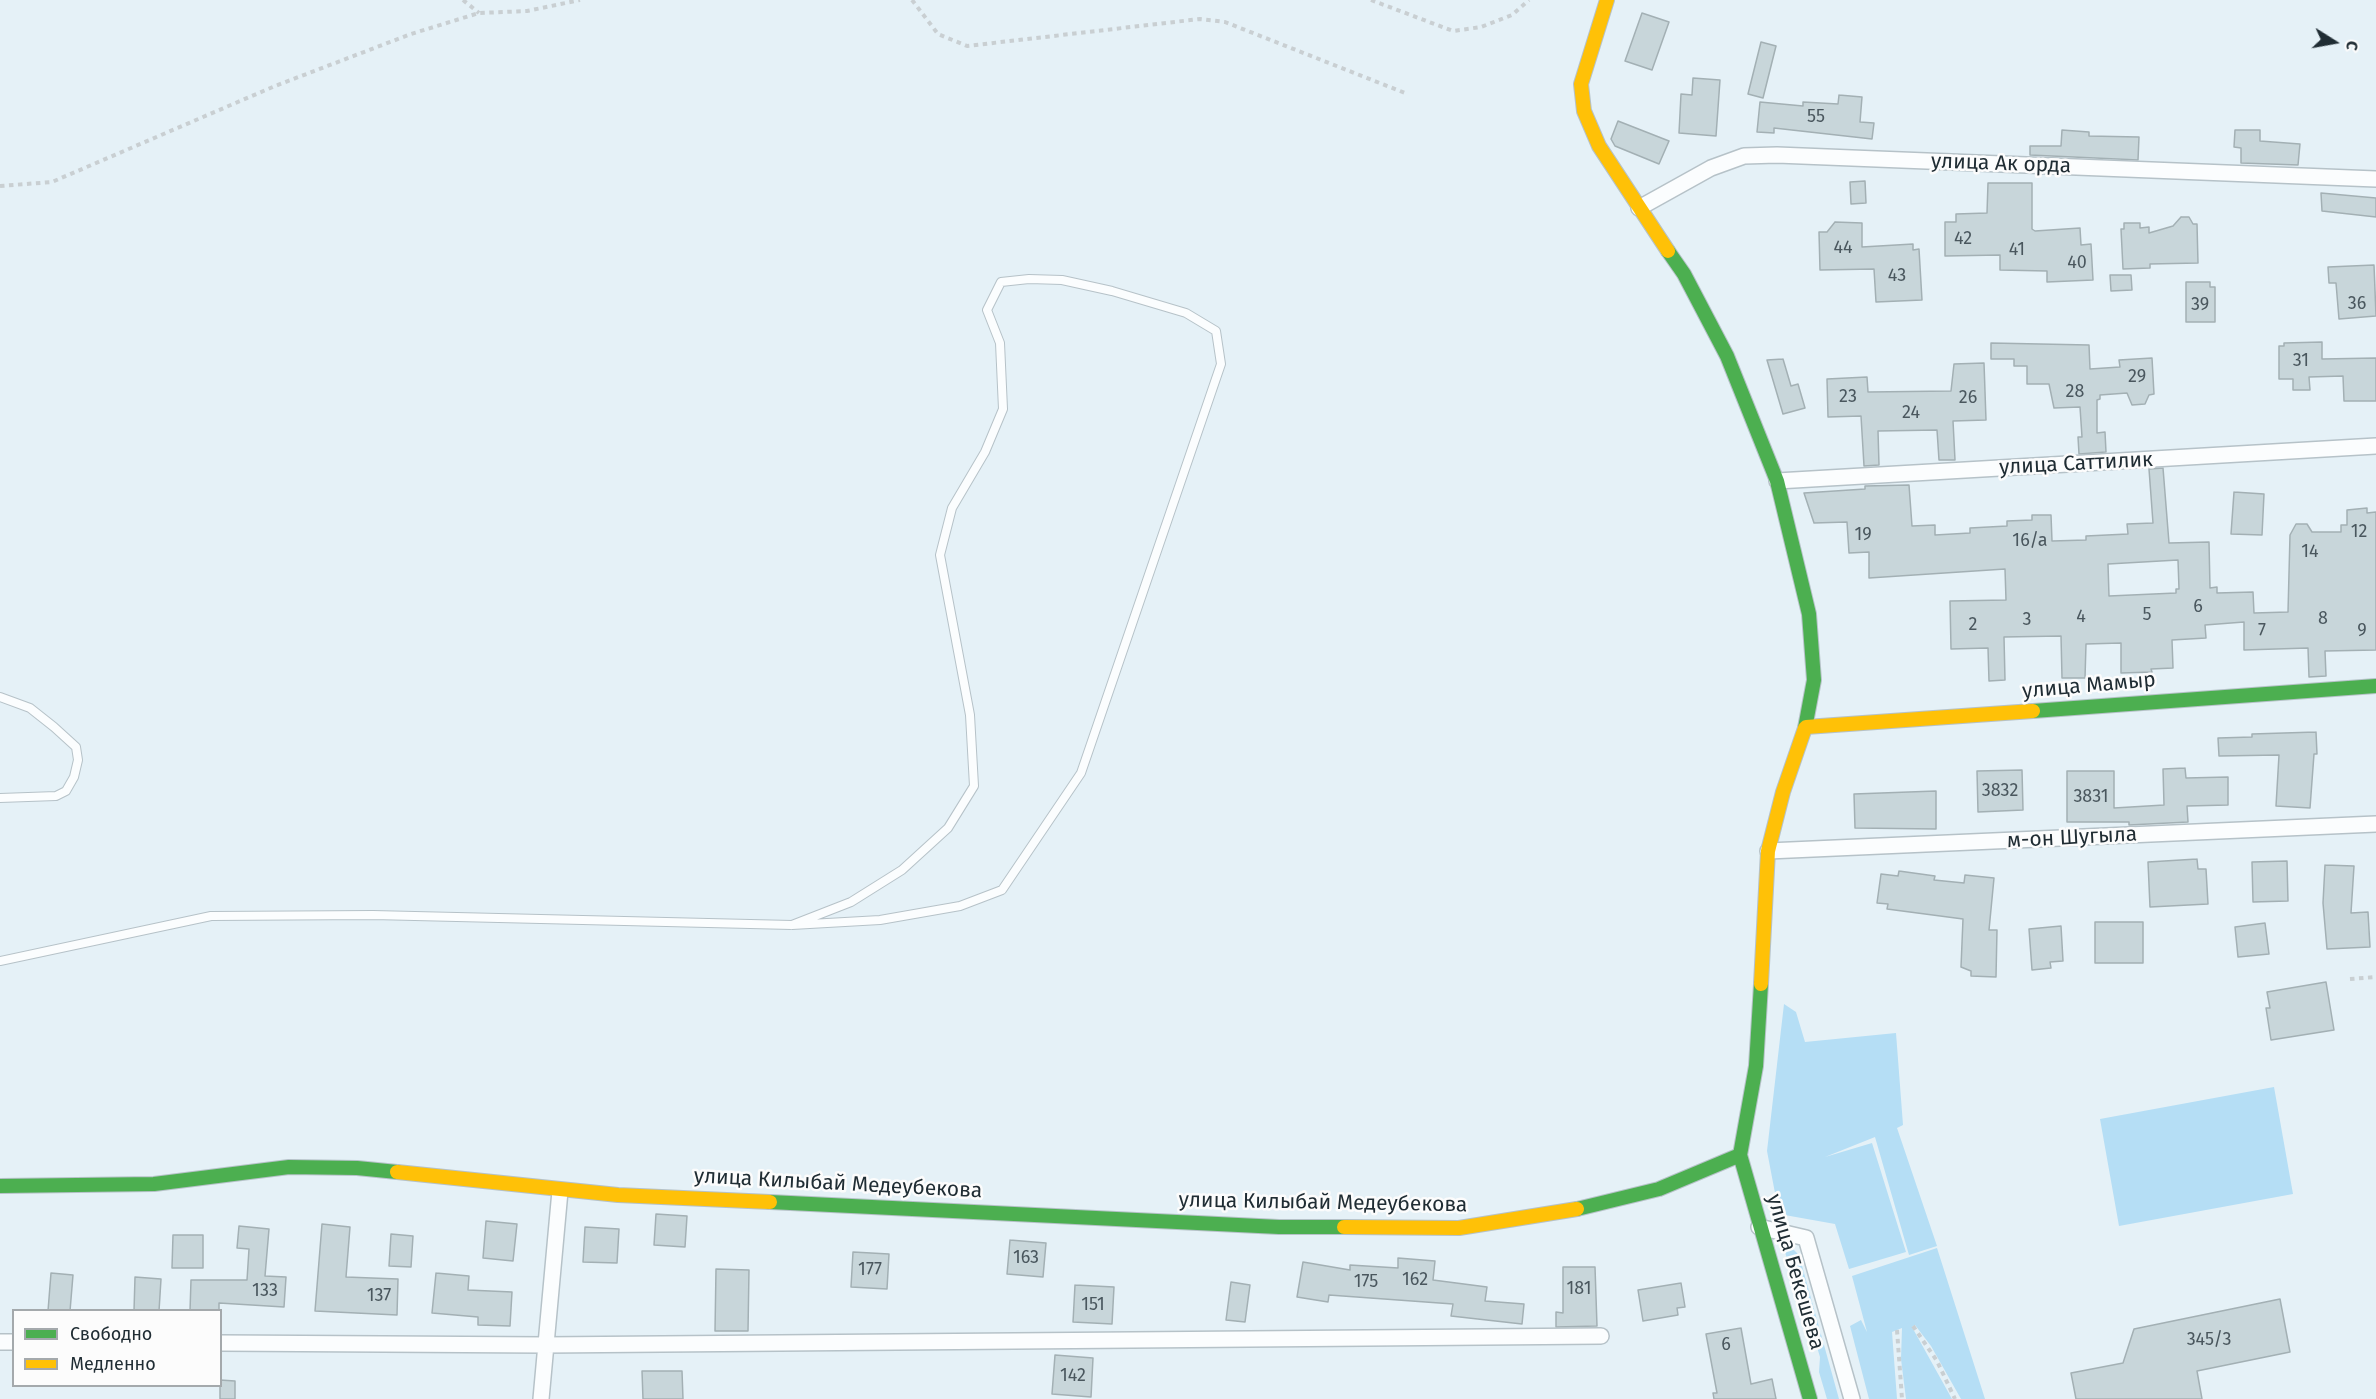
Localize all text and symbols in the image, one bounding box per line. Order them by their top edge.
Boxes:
north arrow [2304,12,2364,72]
text: С [2342,39,2362,52]
house number: 55 [1807,106,1825,128]
street label: улица Ак орда [1930,149,2072,179]
house number: 42 [1954,228,1972,250]
house number: 44 [1833,237,1853,259]
house number: 41 [2009,239,2025,261]
house number: 40 [2067,252,2087,274]
house number: 43 [1888,265,1906,287]
house number: 36 [2348,293,2366,315]
house number: 39 [2191,294,2209,316]
house number: 31 [2293,350,2309,372]
house number: 29 [2128,366,2146,388]
house number: 28 [2066,381,2084,403]
house number: 23 [1839,386,1857,408]
house number: 26 [1959,387,1977,409]
house number: 24 [1902,402,1920,424]
street label: улица Саттилик [1998,447,2154,481]
house number: 12 [2351,521,2367,543]
house number: 19 [1854,524,1872,546]
house number: 16/а [2012,530,2048,552]
house number: 14 [2301,541,2319,563]
house number: 6 [2193,596,2203,618]
house number: 5 [2142,604,2152,626]
house number: 4 [2076,606,2086,628]
house number: 8 [2318,608,2328,630]
house number: 3 [2023,609,2031,631]
house number: 2 [1969,614,1977,636]
house number: 7 [2258,620,2266,642]
house number: 9 [2357,620,2367,642]
street label: улица Мамыр [2021,668,2157,704]
house number: 3832 [1982,780,2018,802]
house number: 3831 [2073,786,2109,808]
street label: м-он Шугыла [2006,822,2138,854]
street label: улица Килыбай Медеубекова [693,1164,983,1204]
street label: улица Килыбай Медеубекова [1178,1188,1468,1218]
street label: улица Бекешева [1761,1191,1829,1353]
house number: 163 [1013,1247,1039,1269]
house number: 177 [858,1259,882,1281]
house number: 162 [1402,1269,1428,1291]
house number: 175 [1354,1271,1378,1293]
house number: 181 [1567,1278,1591,1300]
house number: 133 [252,1280,278,1302]
house number: 137 [367,1285,391,1307]
house number: 151 [1081,1294,1105,1316]
legend [12,1309,222,1387]
text: Свободно [70,1323,152,1345]
house number: 345/3 [2187,1329,2231,1351]
house number: 6 [1721,1334,1731,1356]
text: Медленно [70,1353,156,1375]
house number: 142 [1060,1365,1086,1387]

